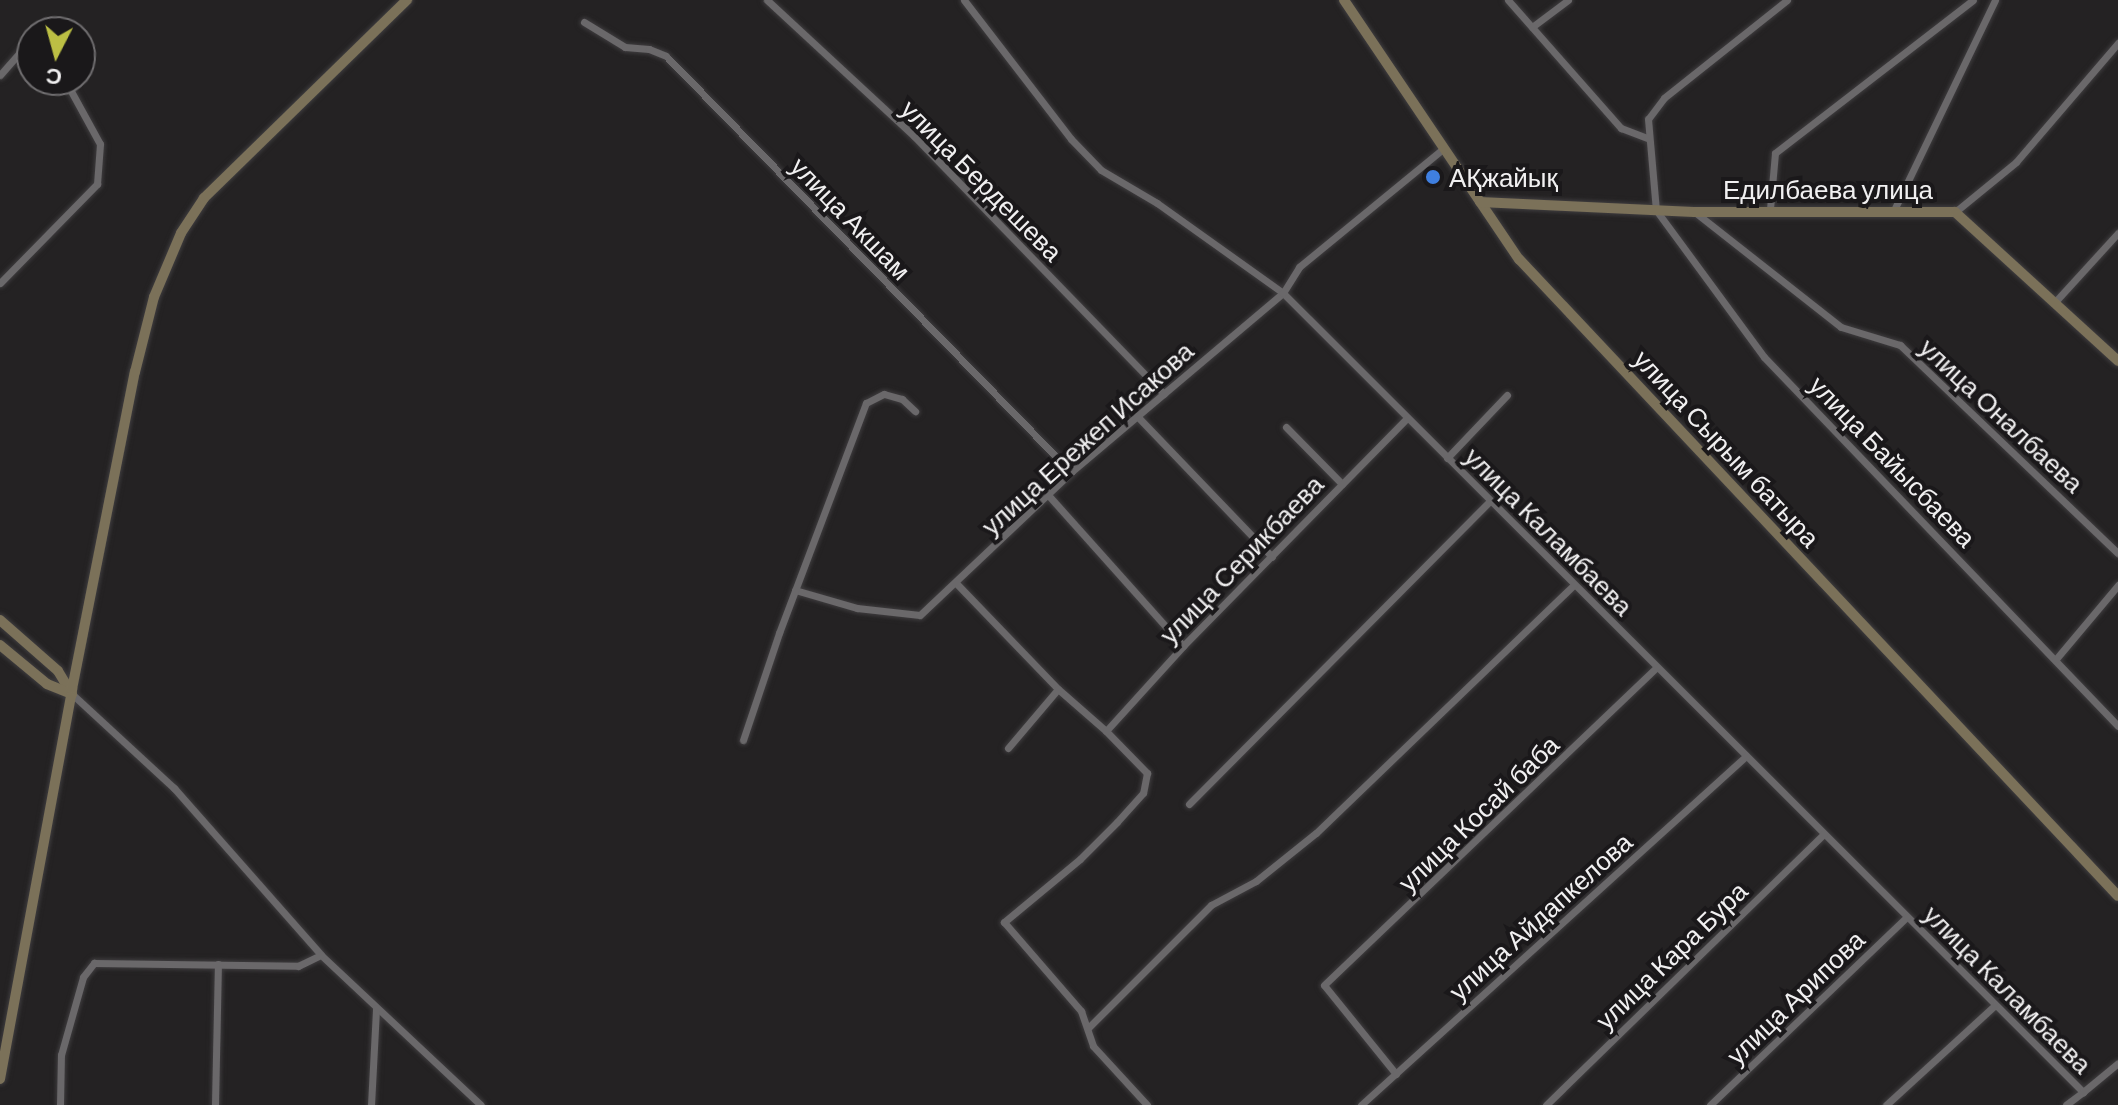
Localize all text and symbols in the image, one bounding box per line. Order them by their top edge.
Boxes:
north arrow [16,16,96,96]
text: С [44,64,63,92]
street label: улица Бердешева [895,93,1069,267]
street label: улица Акшам [785,150,917,286]
place label: АҚжайық [1449,161,1558,193]
marker: АҚжайық [1424,168,1442,186]
street label: Едилбаева улица [1723,173,1933,205]
street label: улица Оналбаева [1914,331,2090,499]
street label: улица Ережеп Исакова [975,335,1199,541]
street label: улица Сырым батыра [1628,343,1826,553]
street label: улица Байысбаева [1803,369,1983,553]
street label: улица Каламбаева [1459,441,1639,621]
street label: улица Серикбаева [1153,468,1329,650]
street label: улица Косай баба [1391,729,1565,897]
street label: улица Айдапкелова [1442,826,1638,1006]
street label: улица Кара Бура [1589,875,1753,1035]
street label: улица Каламбаева [1918,899,2098,1079]
street label: улица Арипова [1720,923,1870,1071]

